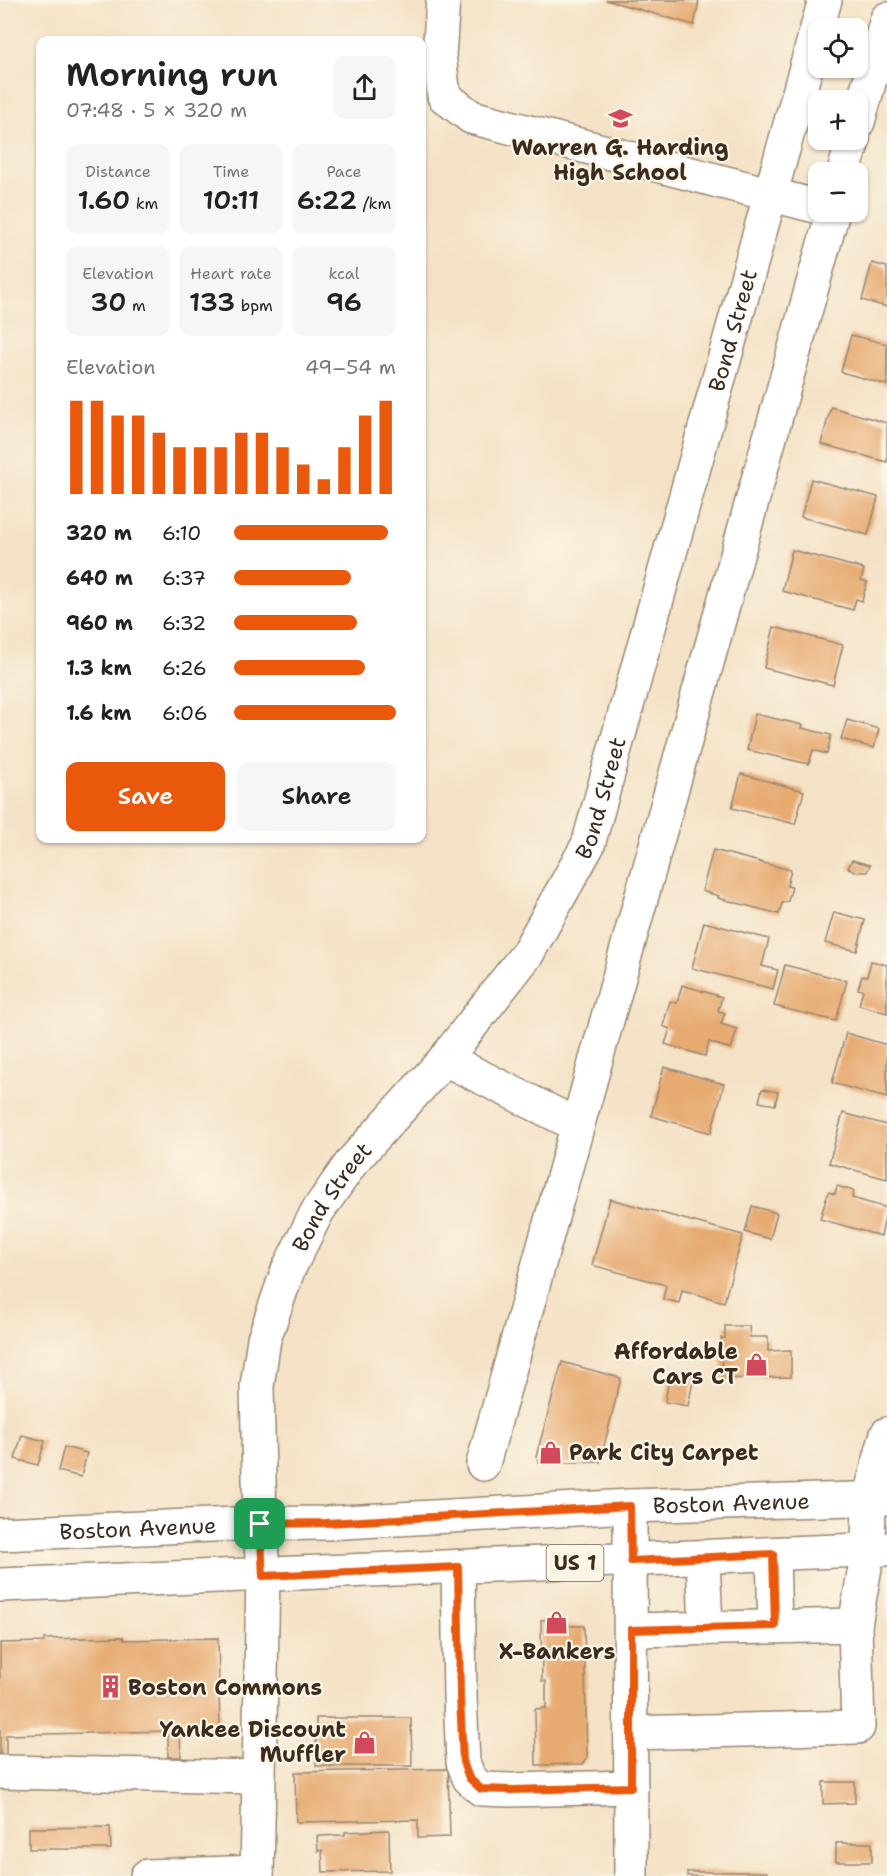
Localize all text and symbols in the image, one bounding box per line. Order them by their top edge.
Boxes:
map controls [808,18,868,222]
button: locate [808,18,868,78]
text: Morning run [66,52,278,97]
button: share [333,56,396,119]
button: + [808,90,868,150]
text: 07:48 · 5 × 320 m [66,97,247,123]
school or university icon: Warren G. Harding High School [607,105,633,131]
place label: Warren G. Harding High School [511,133,729,187]
text: Distance [85,161,151,182]
text: Time [213,161,249,182]
text: Pace [326,161,362,182]
button: − [808,162,868,222]
text: 1.60 [78,182,130,217]
text: 10:11 [202,182,260,217]
text: 6:22 [297,182,357,217]
text: km [130,193,158,214]
text: /km [357,193,391,214]
text: Elevation [82,263,154,284]
text: Heart rate [190,263,272,284]
text: kcal [328,263,360,284]
street label: Bond Street [702,266,764,395]
text: 30 [90,284,126,319]
text: 133 [189,284,235,319]
text: 96 [326,284,362,319]
text: m [126,295,146,316]
text: bpm [235,295,273,316]
text: Elevation [66,354,156,380]
text: 49–54 m [305,354,396,380]
text: 320 m [66,520,132,546]
text: 6:10 [162,520,201,546]
text: 640 m [66,565,133,591]
text: 6:37 [162,565,206,591]
text: 960 m [66,610,133,636]
text: 6:32 [162,610,206,636]
text: 1.3 km [66,655,132,681]
text: 6:26 [162,655,207,681]
text: 1.6 km [66,700,132,726]
text: 6:06 [162,700,208,726]
street label: Bond Street [569,734,633,865]
button: Save [66,762,225,831]
button: Share [237,762,396,831]
street label: Bond Street [286,1136,378,1257]
place label: Affordable Cars CT [614,1337,738,1391]
shop icon: Affordable Cars CT [743,1351,769,1377]
place label: Park City Carpet [569,1438,759,1467]
shop icon: Park City Carpet [538,1439,564,1465]
street label: Boston Avenue [652,1486,810,1520]
pin [234,1498,285,1549]
icon: arrive [243,1507,276,1540]
street label: Boston Avenue [59,1511,217,1546]
road number: US 1 [546,1545,604,1581]
shop icon: X-Bankers [544,1609,570,1635]
place label: X-Bankers [499,1637,615,1666]
place label: Boston Commons [128,1673,322,1702]
building icon: Boston Commons [97,1674,123,1700]
place label: Yankee Discount Muffler [159,1715,346,1769]
shop icon: Yankee Discount Muffler [351,1729,377,1755]

